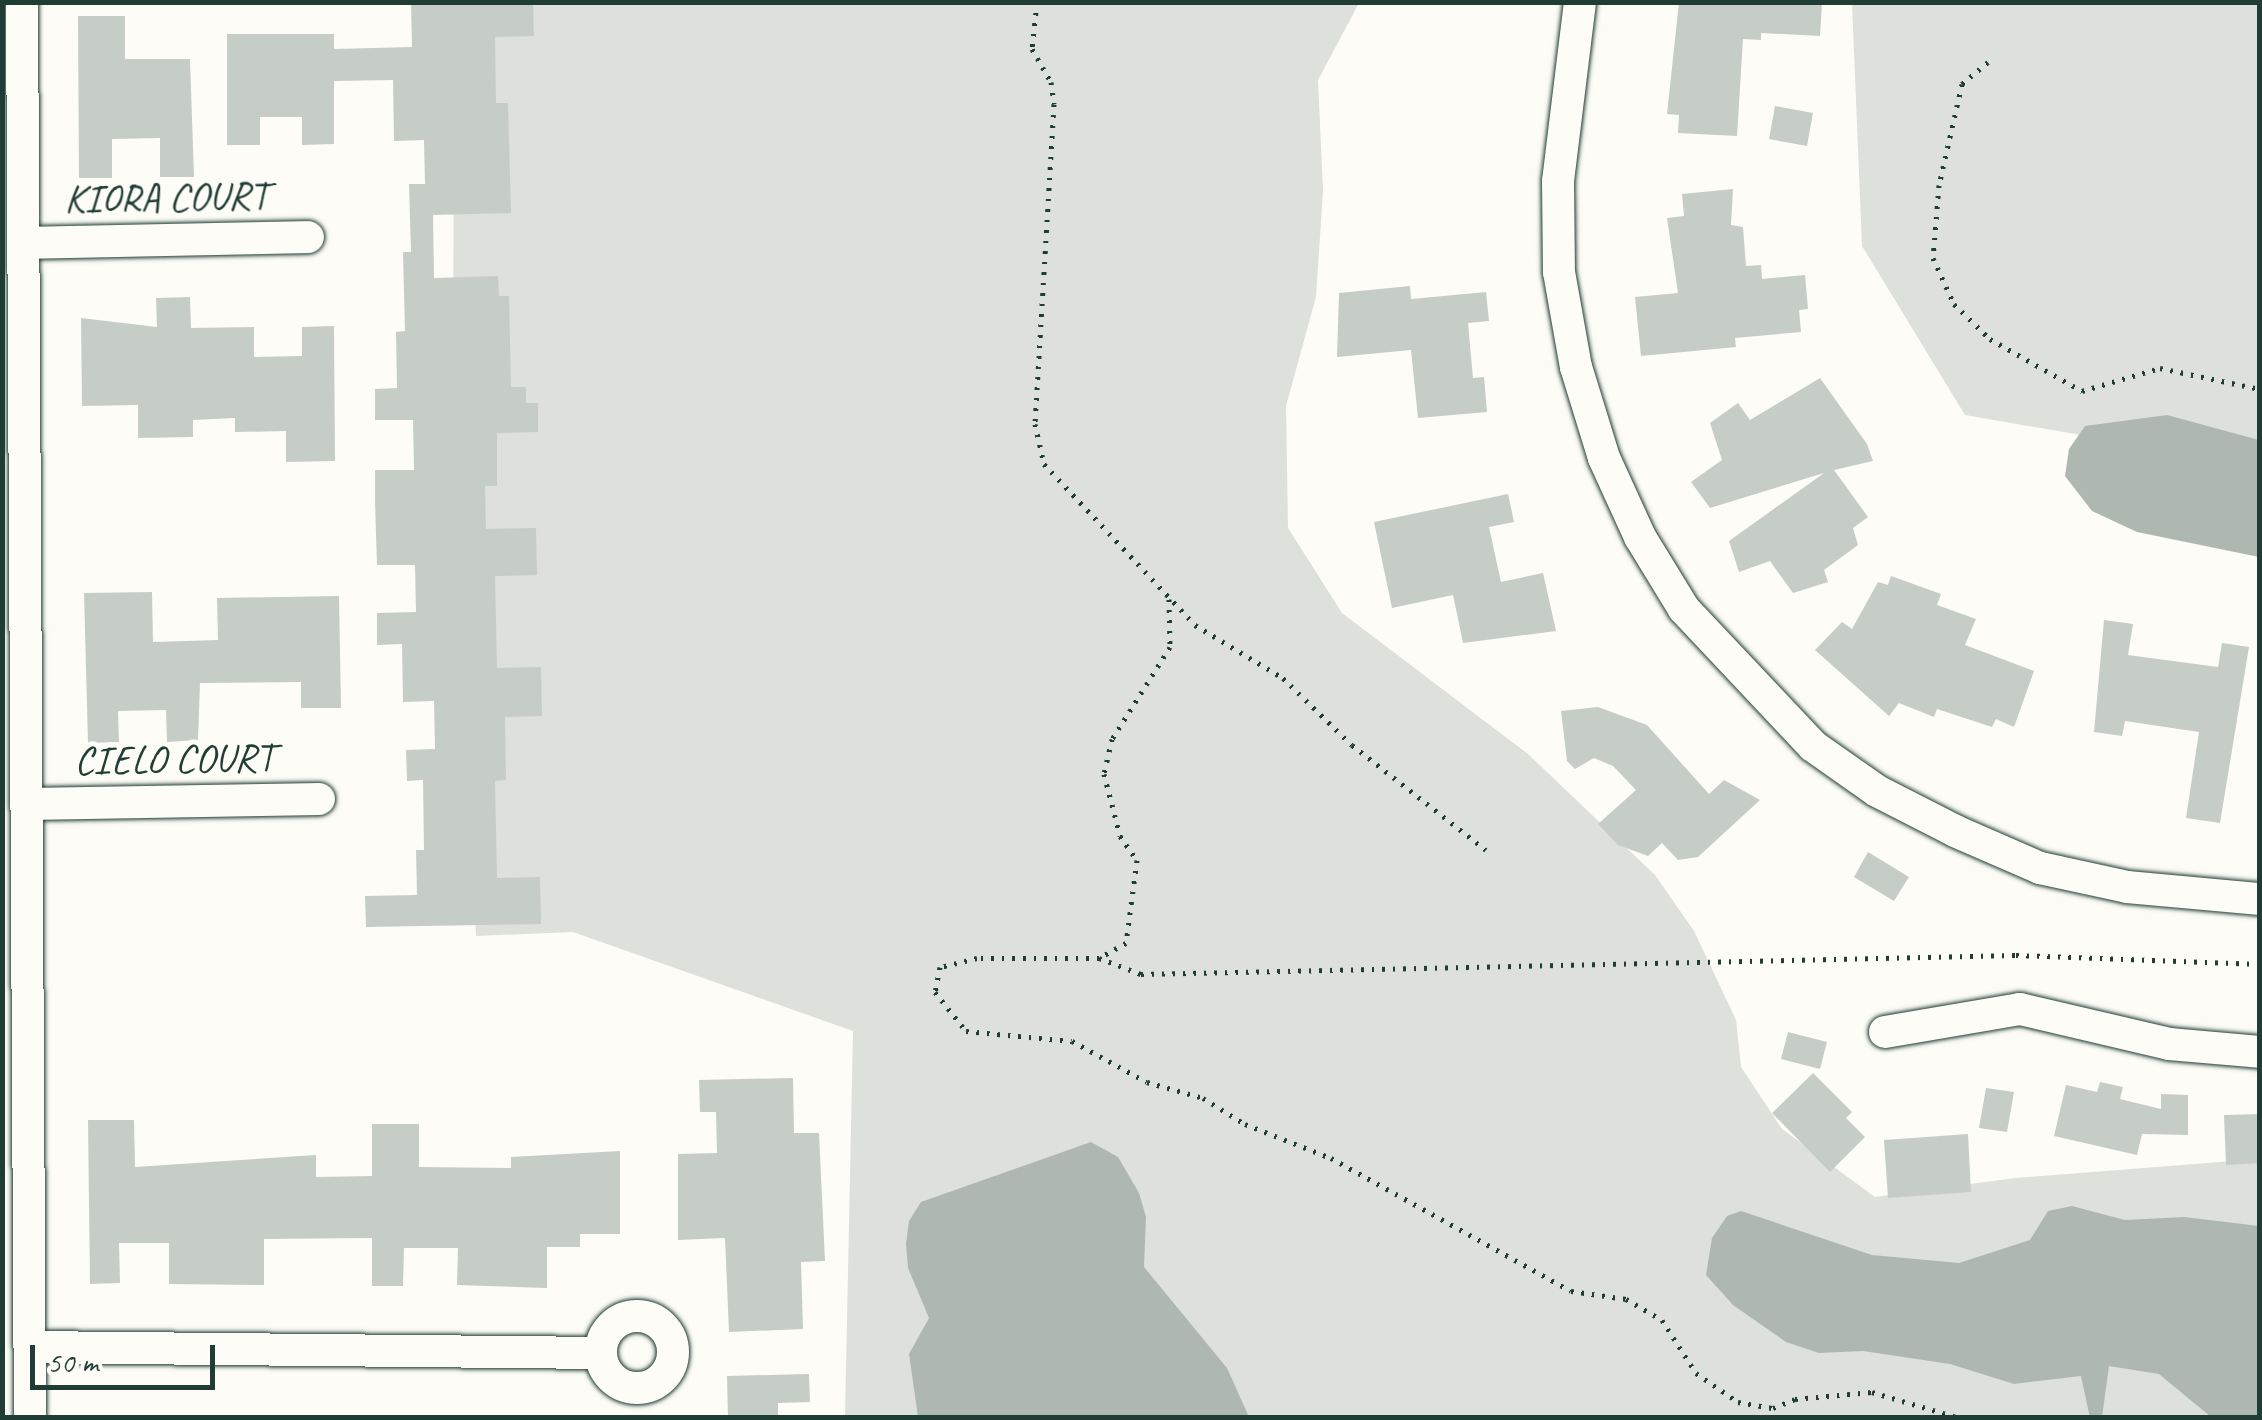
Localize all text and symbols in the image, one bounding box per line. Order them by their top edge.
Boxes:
street label: KIORA COURT [65,171,267,223]
street label: CIELO COURT [75,733,273,785]
scale bar [35,1325,220,1387]
text: 50 m [47,1343,98,1381]

